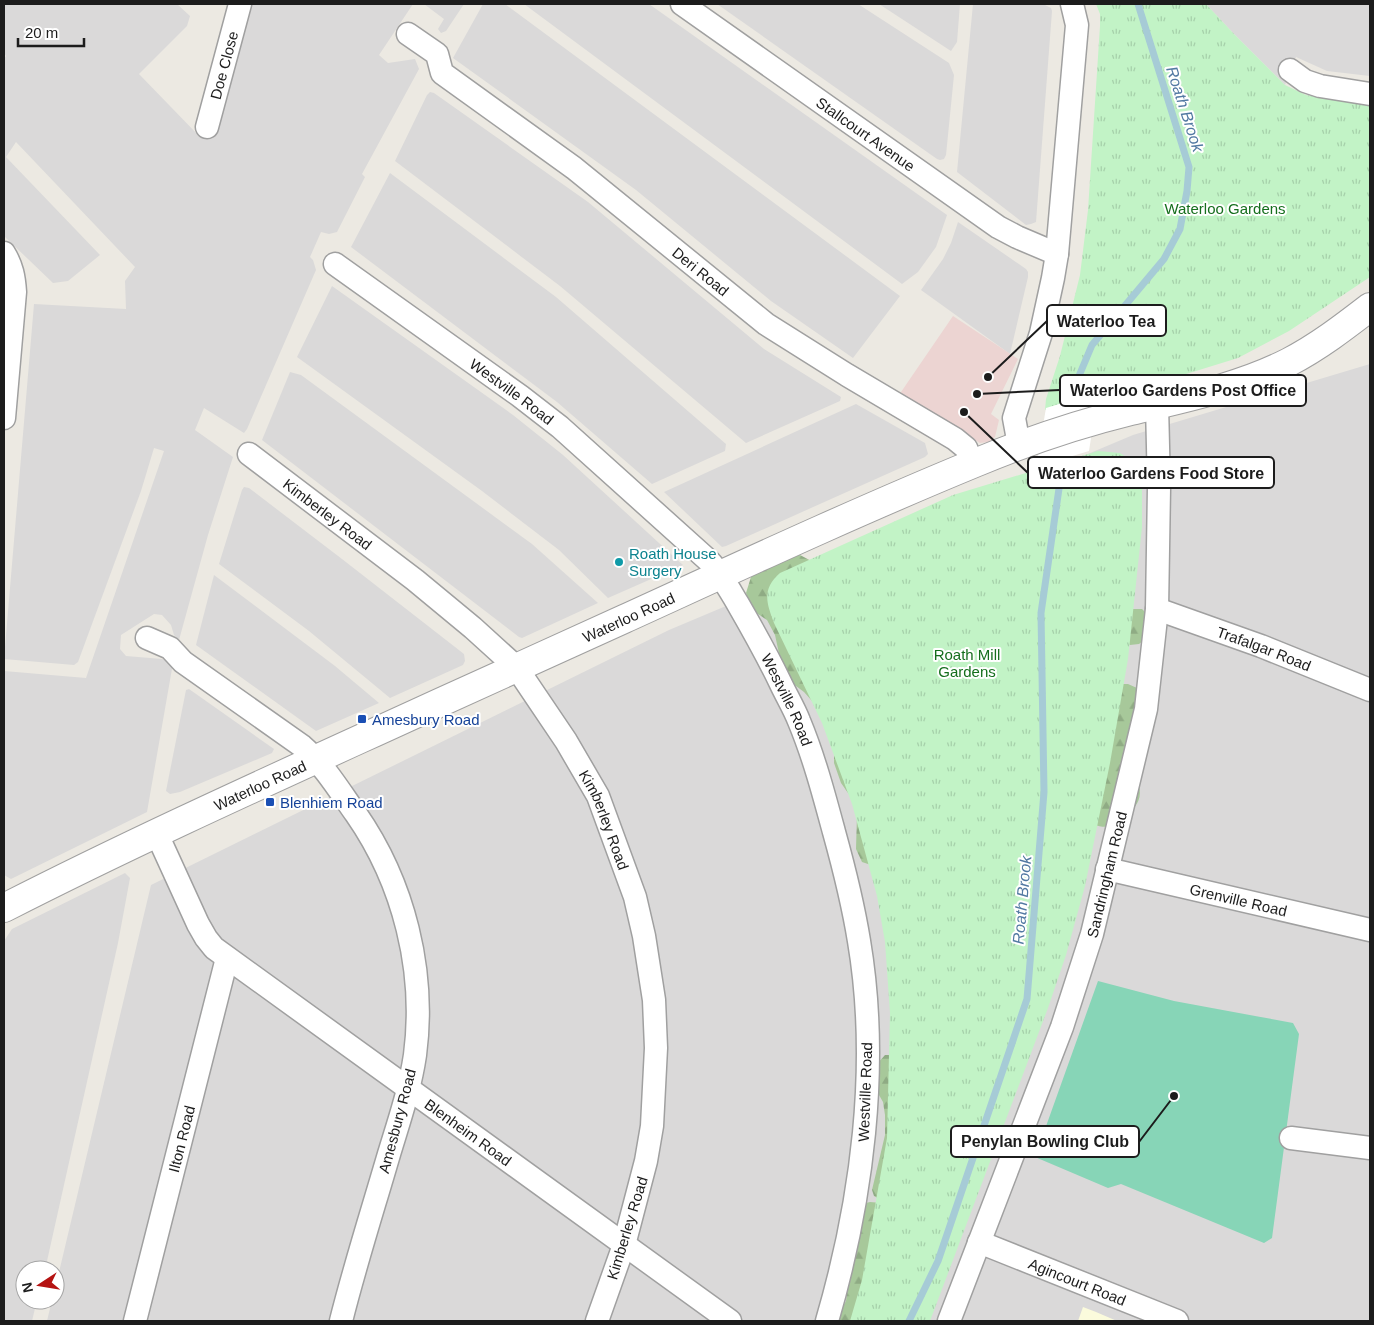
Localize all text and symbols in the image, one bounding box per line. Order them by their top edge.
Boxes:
scale bar [18,15,84,47]
text: 20 m [25,24,58,41]
street label: Doe Close [206,29,241,101]
water label: Roath Brook [1163,64,1207,155]
street label: Stallcourt Avenue [813,93,918,174]
park label: Waterloo Gardens [1164,200,1286,217]
street label: Deri Road [669,243,732,299]
callout: Waterloo Tea [1047,305,1166,336]
text: Waterloo Tea [1057,313,1155,330]
street label: Westville Road [467,355,557,428]
callout: Waterloo Gardens Post Office [1060,375,1306,406]
text: Waterloo Gardens Post Office [1070,382,1296,399]
callout: Waterloo Gardens Food Store [1028,457,1274,488]
text: Waterloo Gardens Food Store [1038,465,1264,482]
street label: Kimberley Road [280,475,376,553]
place label: Roath House Surgery [629,545,717,579]
marker: Roath House Surgery [613,556,625,568]
street label: Waterloo Road [580,589,677,645]
street label: Trafalgar Road [1215,623,1314,674]
park label: Roath Mill Gardens [934,646,1000,680]
street label: Westville Road [759,651,816,748]
place label: Amesbury Road [372,711,480,728]
marker: Amesbury Road [356,713,368,725]
street label: Waterloo Road [211,756,309,814]
street label: Kimberley Road [576,767,633,872]
place label: Blenhiem Road [280,794,383,811]
marker: Blenhiem Road [264,796,276,808]
street label: Sandringham Road [1083,810,1130,939]
water label: Roath Brook [1010,854,1034,945]
street label: Grenville Road [1188,880,1289,919]
street label: Westville Road [855,1042,875,1142]
street label: Amesbury Road [375,1067,419,1175]
street label: Blenheim Road [422,1095,515,1169]
street label: Ilton Road [165,1104,198,1174]
callout: Penylan Bowling Club [951,1126,1139,1157]
text: Penylan Bowling Club [961,1133,1129,1150]
street label: Kimberley Road [603,1174,651,1282]
street label: Agincourt Road [1026,1254,1129,1308]
north arrow [15,1260,65,1310]
text: N [18,1281,36,1294]

